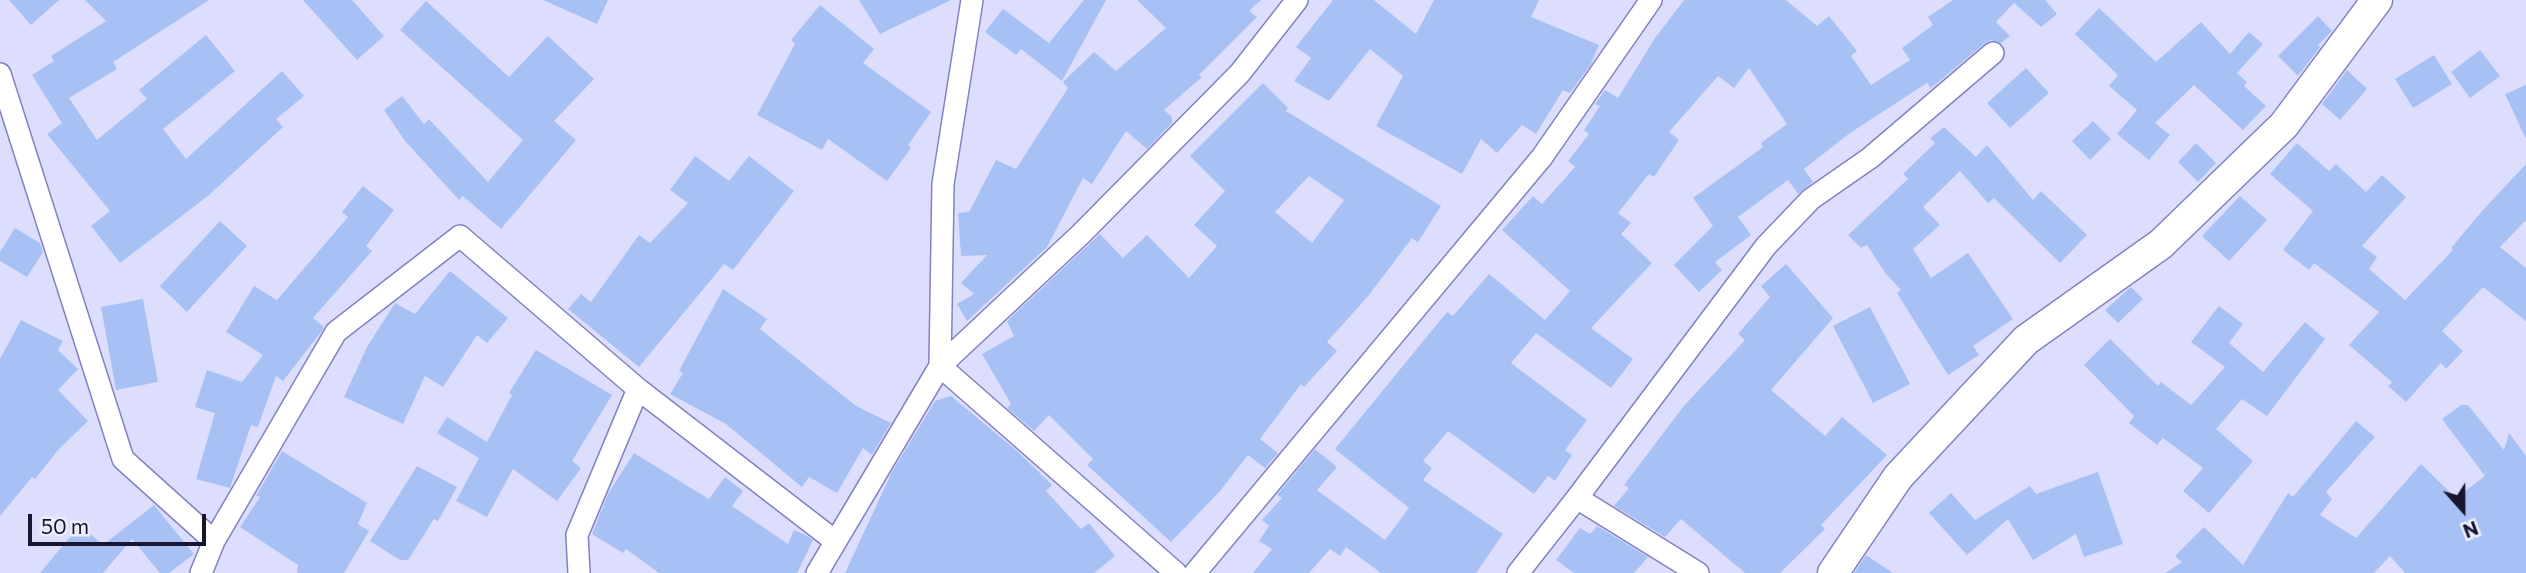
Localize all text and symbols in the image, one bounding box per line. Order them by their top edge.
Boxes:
north arrow [2428,475,2498,545]
scale bar [32,500,210,544]
text: 50 m [41,513,89,538]
text: N [2460,517,2481,543]

